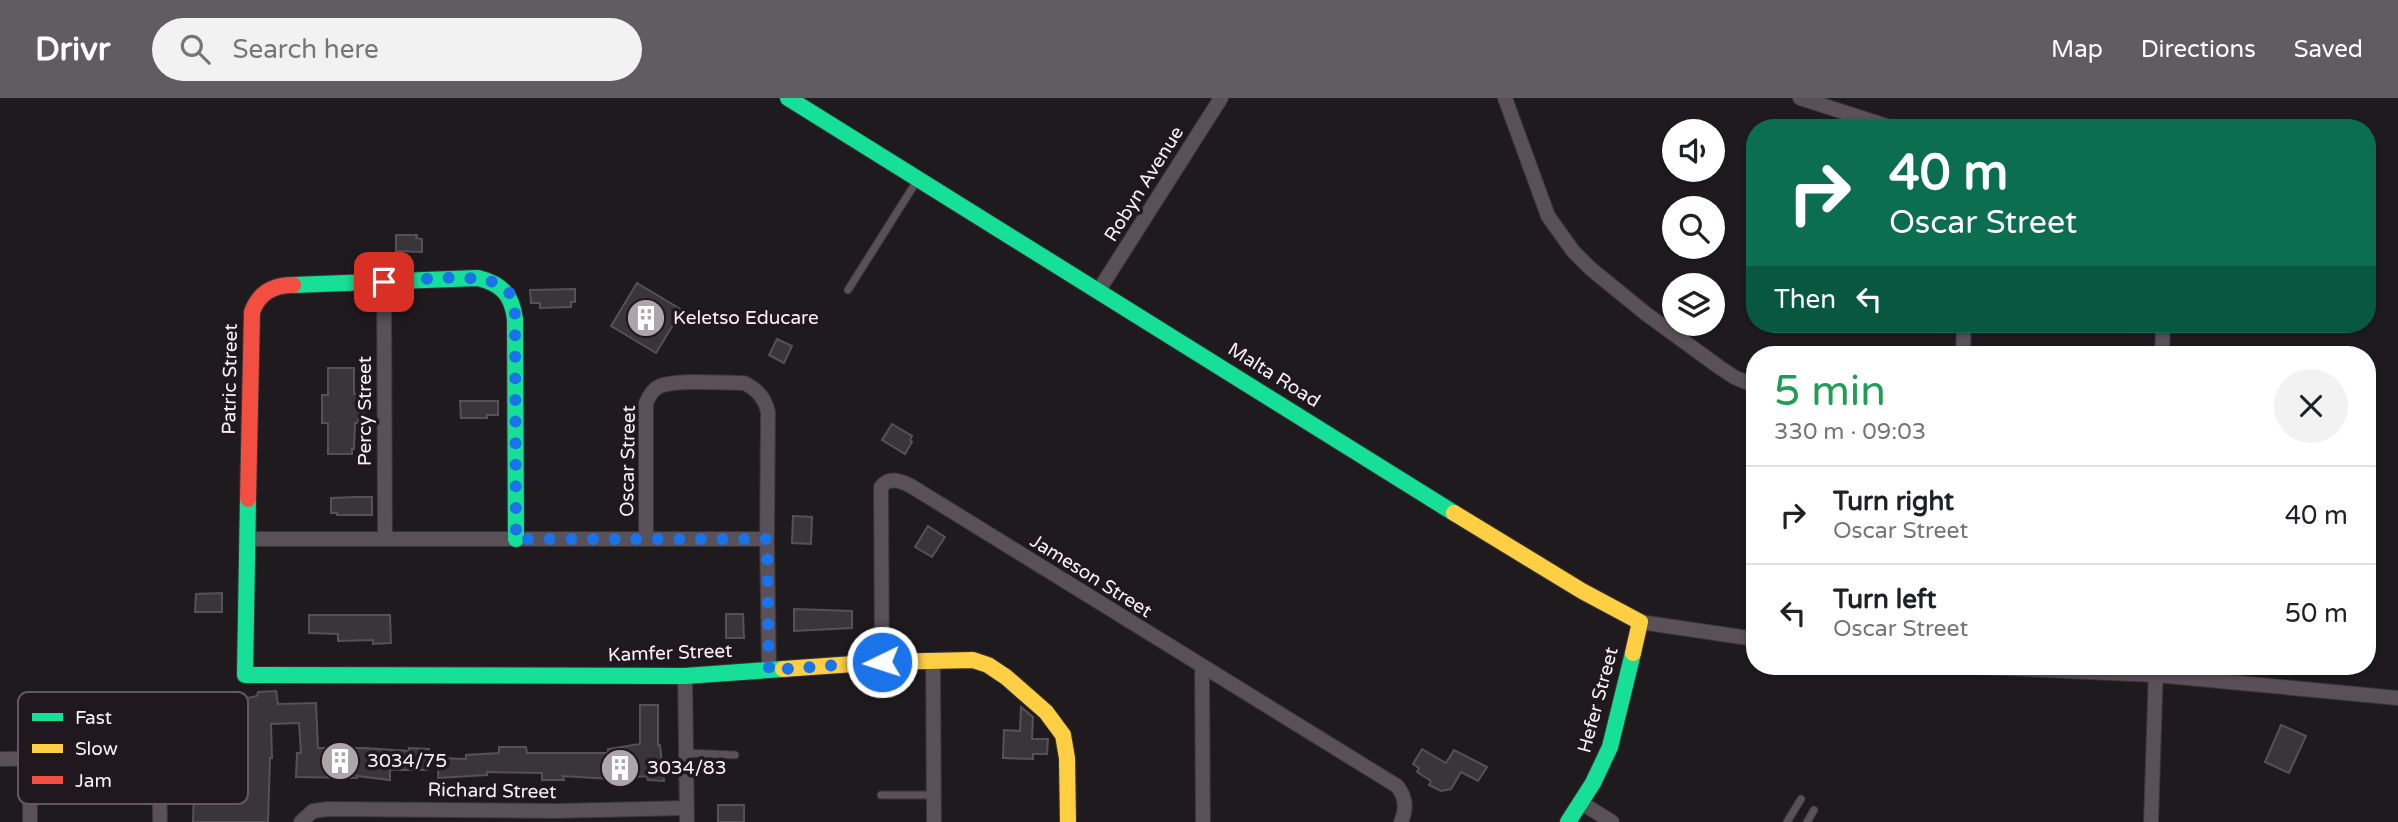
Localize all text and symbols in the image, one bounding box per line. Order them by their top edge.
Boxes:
search box [152,18,642,81]
text: Drivr [35,30,110,69]
icon: search [176,30,214,68]
text: Search here [232,34,379,65]
text: Map [2051,35,2103,64]
text: Directions [2141,35,2256,64]
text: Saved [2294,35,2363,64]
map controls [1662,119,1725,336]
button: sound [1662,119,1725,182]
street label: Robyn Avenue [1100,122,1188,246]
text: 40 m [1889,144,2008,203]
icon: right [1774,147,1865,238]
button: search [1662,196,1725,259]
text: Oscar Street [1889,204,2077,242]
pin [354,252,414,312]
icon: arrive [365,263,403,301]
button: layers [1662,273,1725,336]
icon: left [1850,280,1888,318]
text: Then [1774,284,1836,315]
building icon: Keletso Educare [625,297,667,339]
place label: Keletso Educare [673,307,819,329]
street label: Patric Street [218,323,242,435]
street label: Malta Road [1224,338,1324,412]
street label: Percy Street [354,356,376,466]
text: 5 min [1774,366,1886,417]
button: close [2274,369,2348,443]
street label: Oscar Street [616,405,640,517]
text: 330 m · 09:03 [1774,418,1926,446]
text: Turn right [1833,486,1954,517]
icon: right [1774,496,1812,534]
text: 40 m [2285,500,2348,531]
text: Oscar Street [1833,517,1968,545]
street label: Jameson Street [1026,530,1156,622]
text: Turn left [1833,584,1936,615]
icon: left [1774,594,1812,632]
text: 50 m [2285,598,2348,629]
text: Oscar Street [1833,615,1968,643]
position arrow [845,625,919,699]
street label: Kamfer Street [607,640,733,666]
street label: Hefer Street [1573,645,1623,755]
legend [18,692,248,804]
text: Fast [75,707,112,729]
text: Slow [75,738,118,760]
building icon: 3034/75 [319,740,361,782]
building icon: 3034/83 [599,747,641,789]
place label: 3034/75 [367,750,447,772]
place label: 3034/83 [647,757,727,779]
text: Jam [75,770,112,792]
street label: Richard Street [427,779,557,803]

